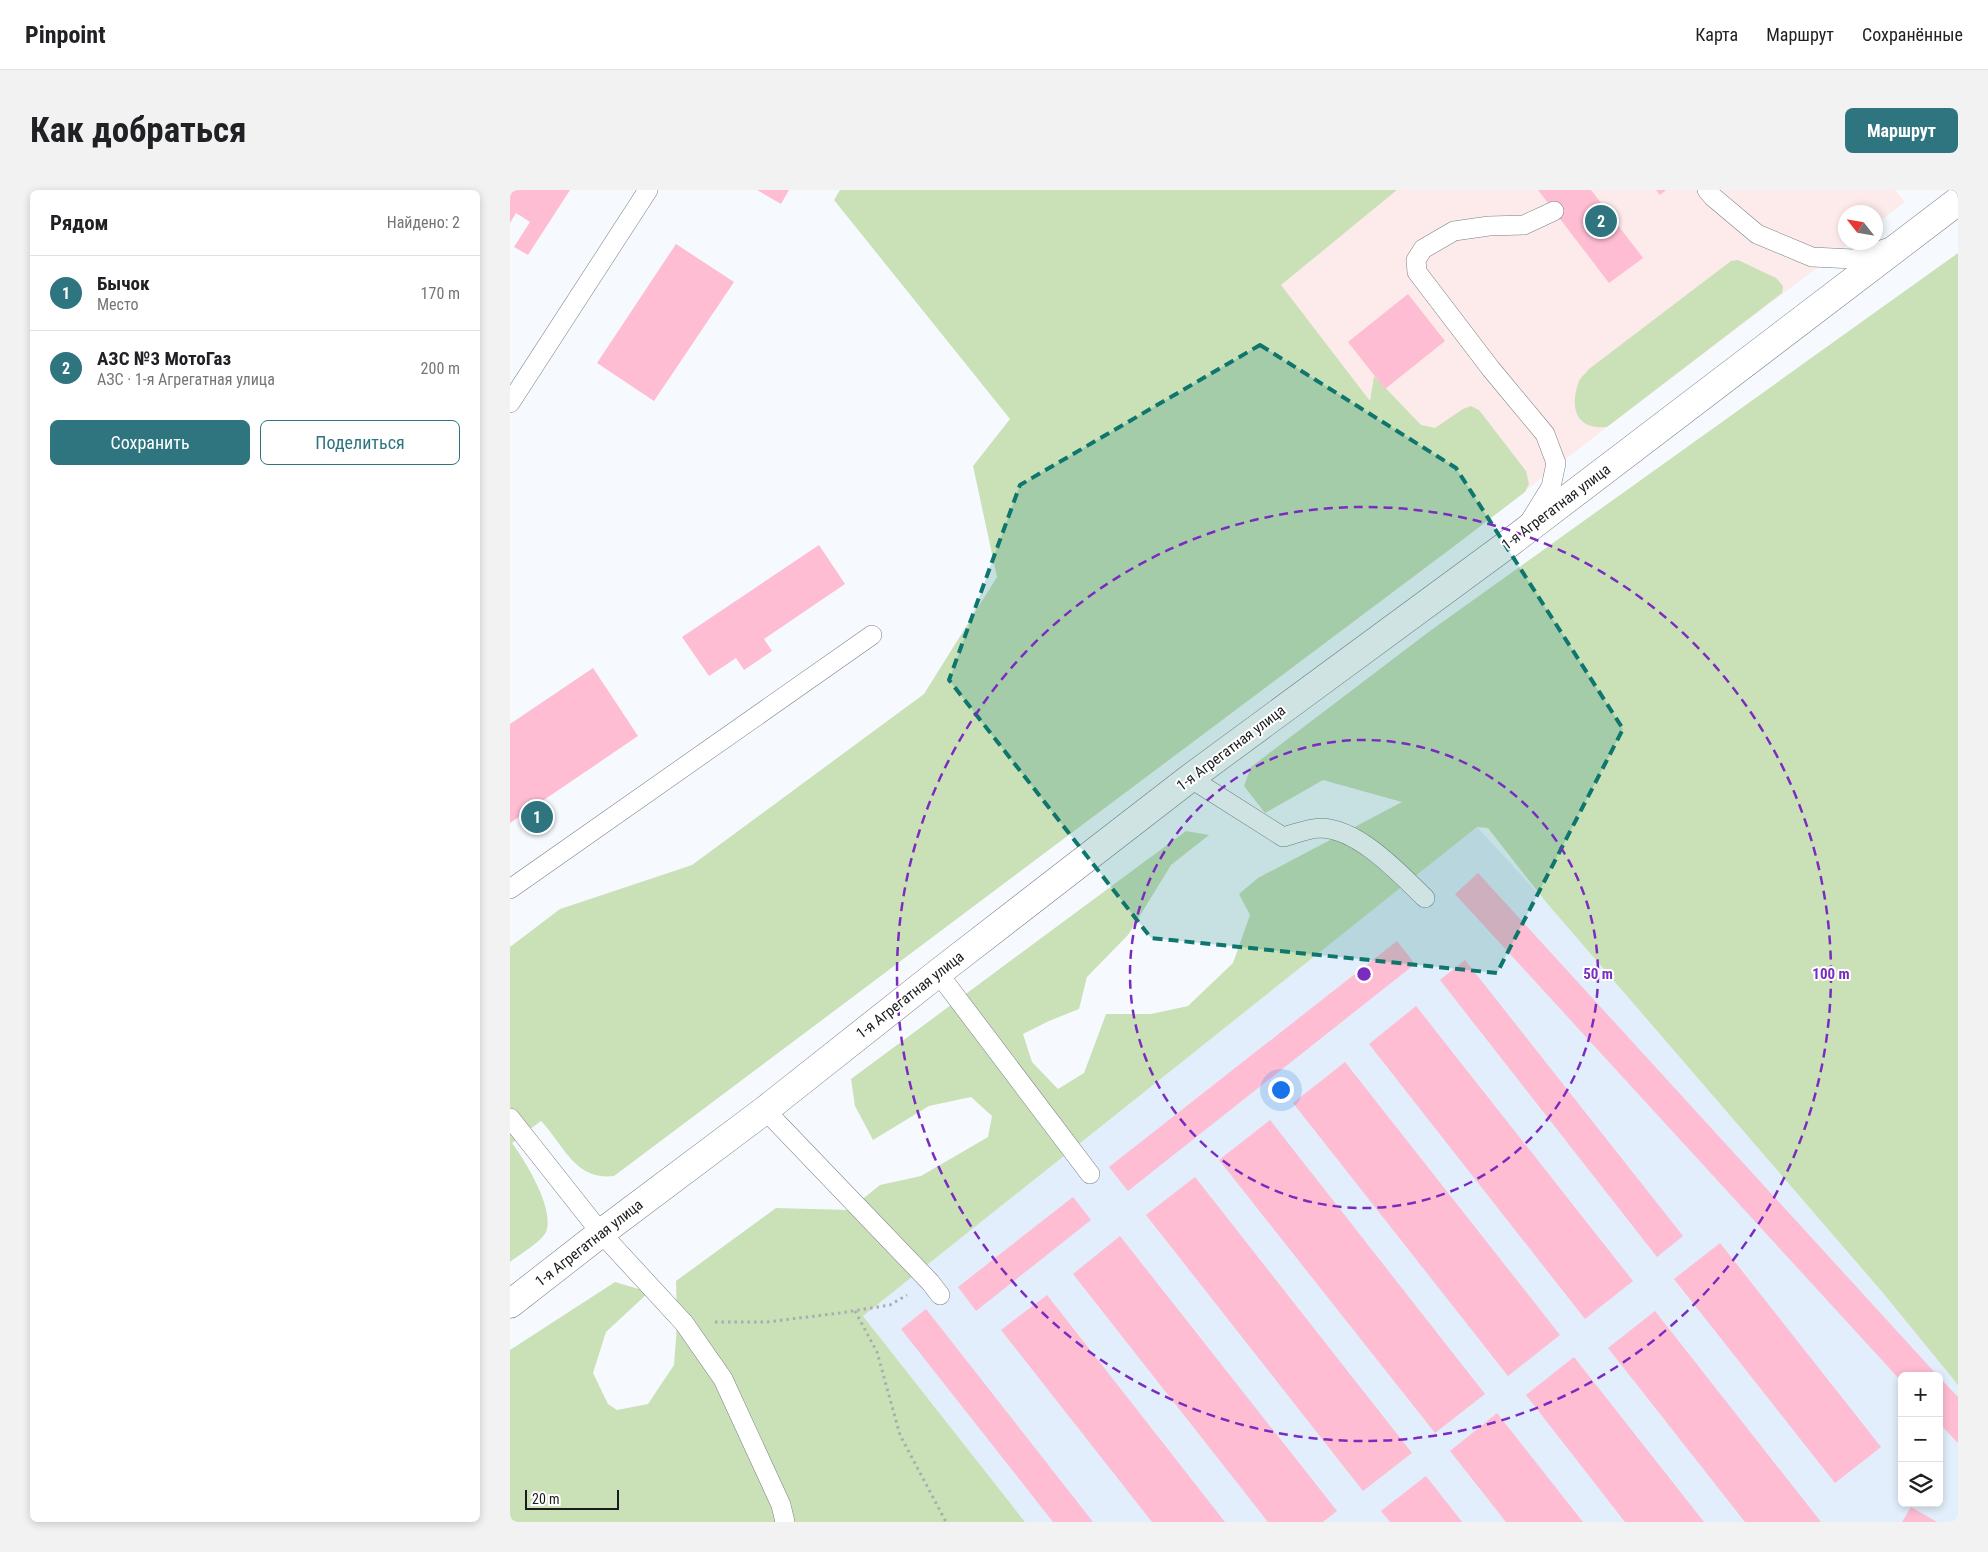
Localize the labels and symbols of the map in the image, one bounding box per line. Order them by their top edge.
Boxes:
pin: 2 [1585,202,1617,240]
north arrow [1838,205,1883,250]
street label: 1-я Агрегатная улица [1498,460,1614,554]
street label: 1-я Агрегатная улица [1173,701,1289,795]
pin: 1 [521,798,553,836]
street label: 1-я Агрегатная улица [853,948,967,1042]
centre of rings [1355,965,1373,983]
text: 50 m [1583,965,1613,983]
text: 100 m [1812,965,1850,983]
your location [1268,1077,1294,1103]
street label: 1-я Агрегатная улица [532,1196,646,1290]
scale bar [525,1487,619,1510]

